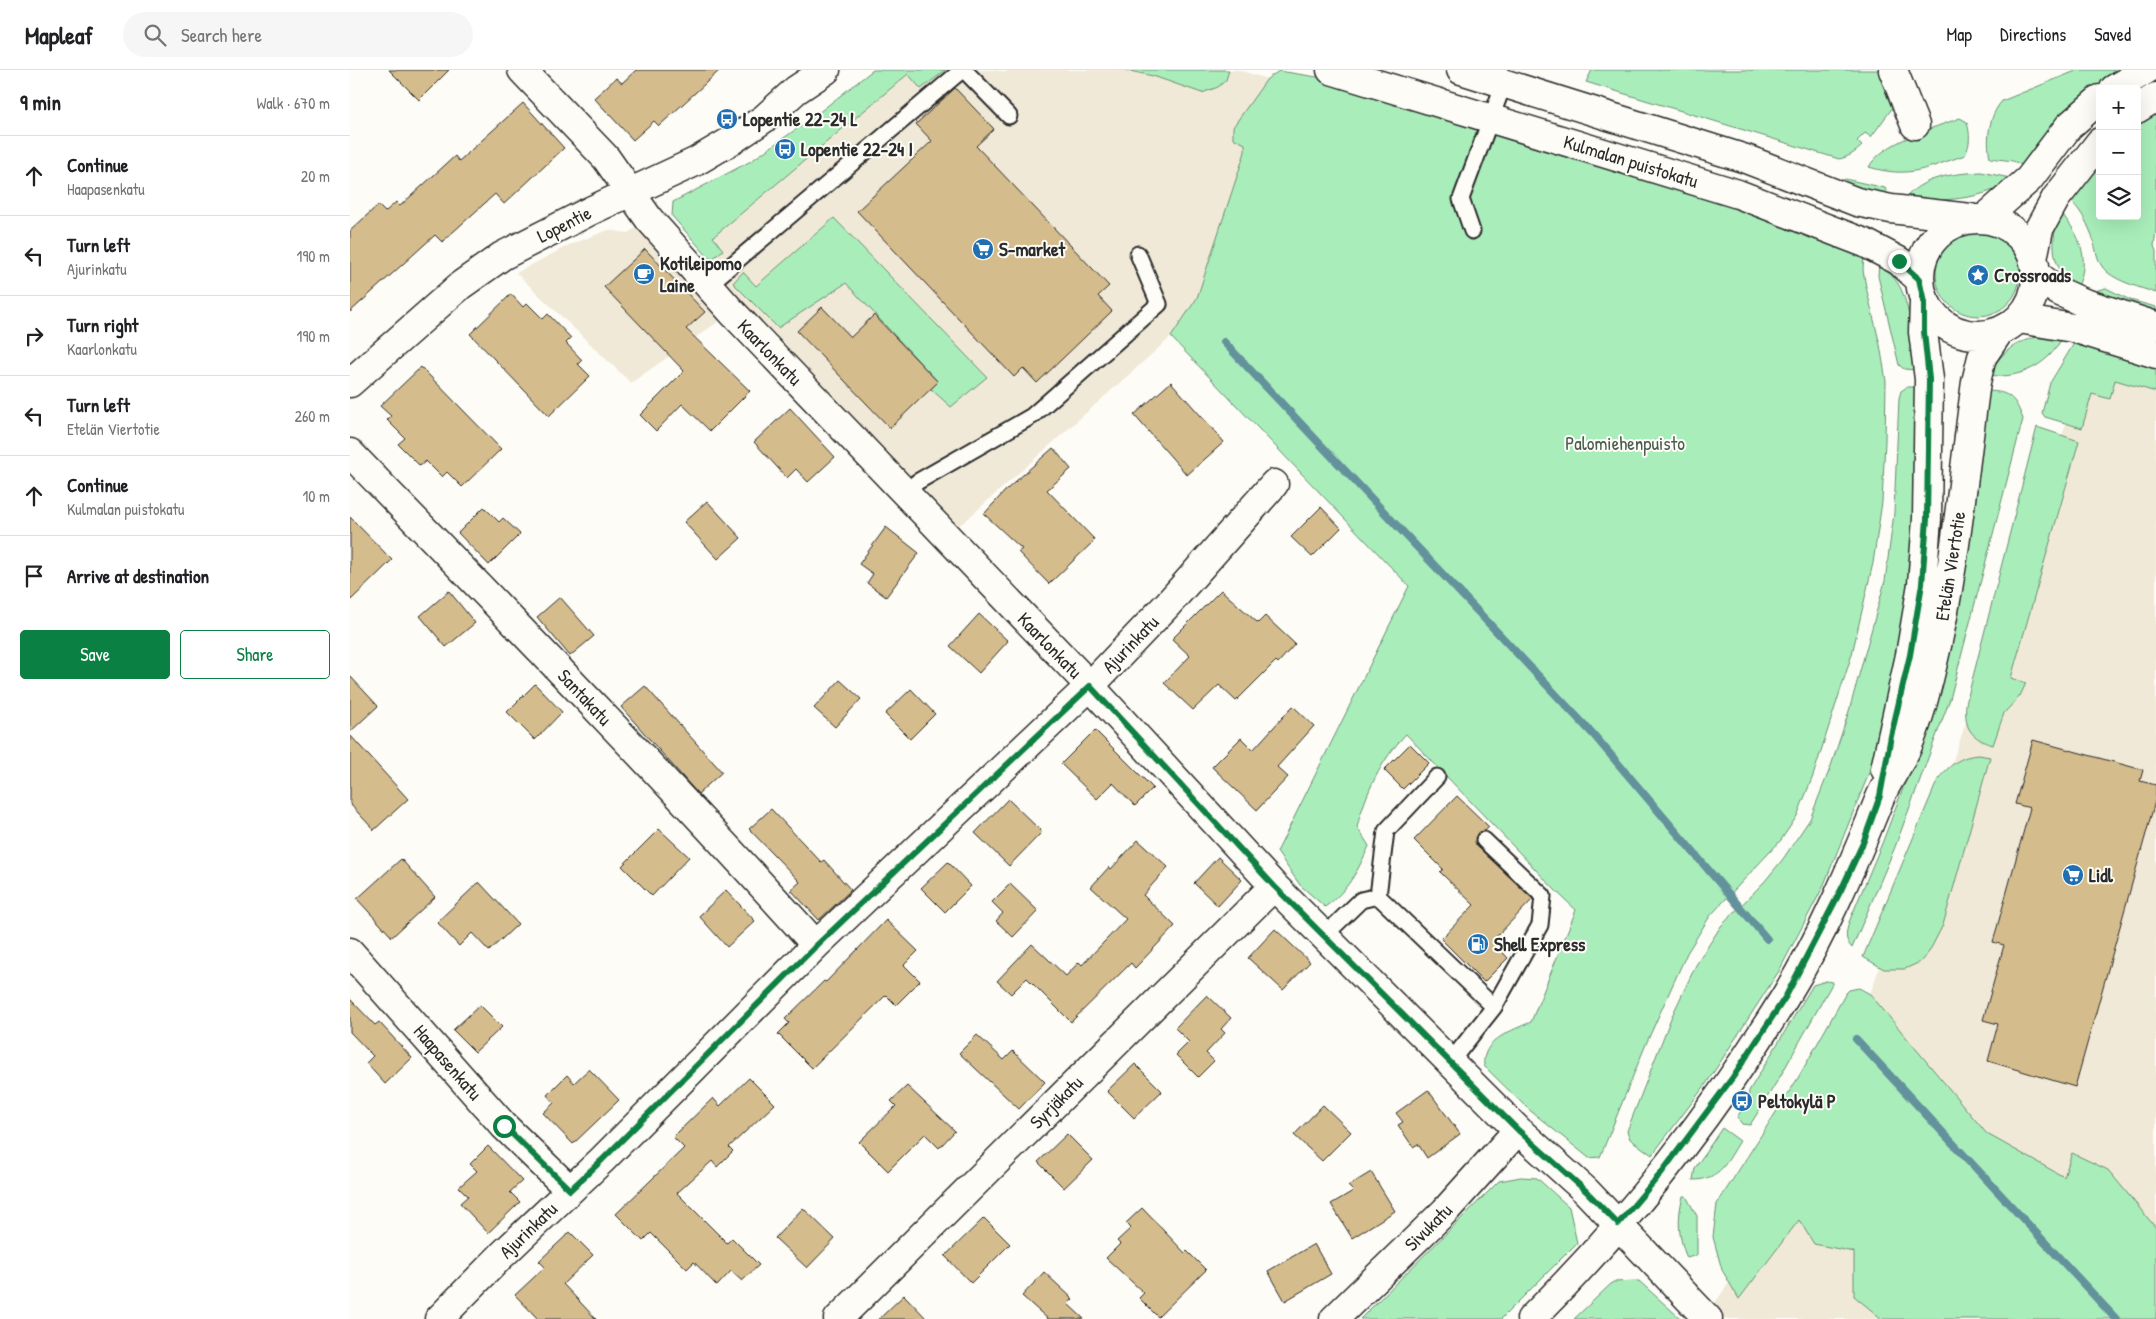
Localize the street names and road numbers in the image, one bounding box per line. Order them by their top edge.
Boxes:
street label: Kulmalan puistokatu [1561,128,1702,194]
street label: Lopentie [533,199,596,249]
street label: Kaarlonkatu [732,313,808,391]
street label: Etelän Viertotie [1929,509,1972,623]
street label: Kaarlonkatu [1012,606,1088,684]
street label: Ajurinkatu [1096,609,1164,679]
street label: Santakatu [552,663,618,731]
street label: Haapasenkatu [408,1019,488,1106]
street label: Syrjäkatu [1024,1069,1089,1134]
street label: Ajurinkatu [493,1196,563,1264]
street label: Sivukatu [1398,1197,1458,1257]

